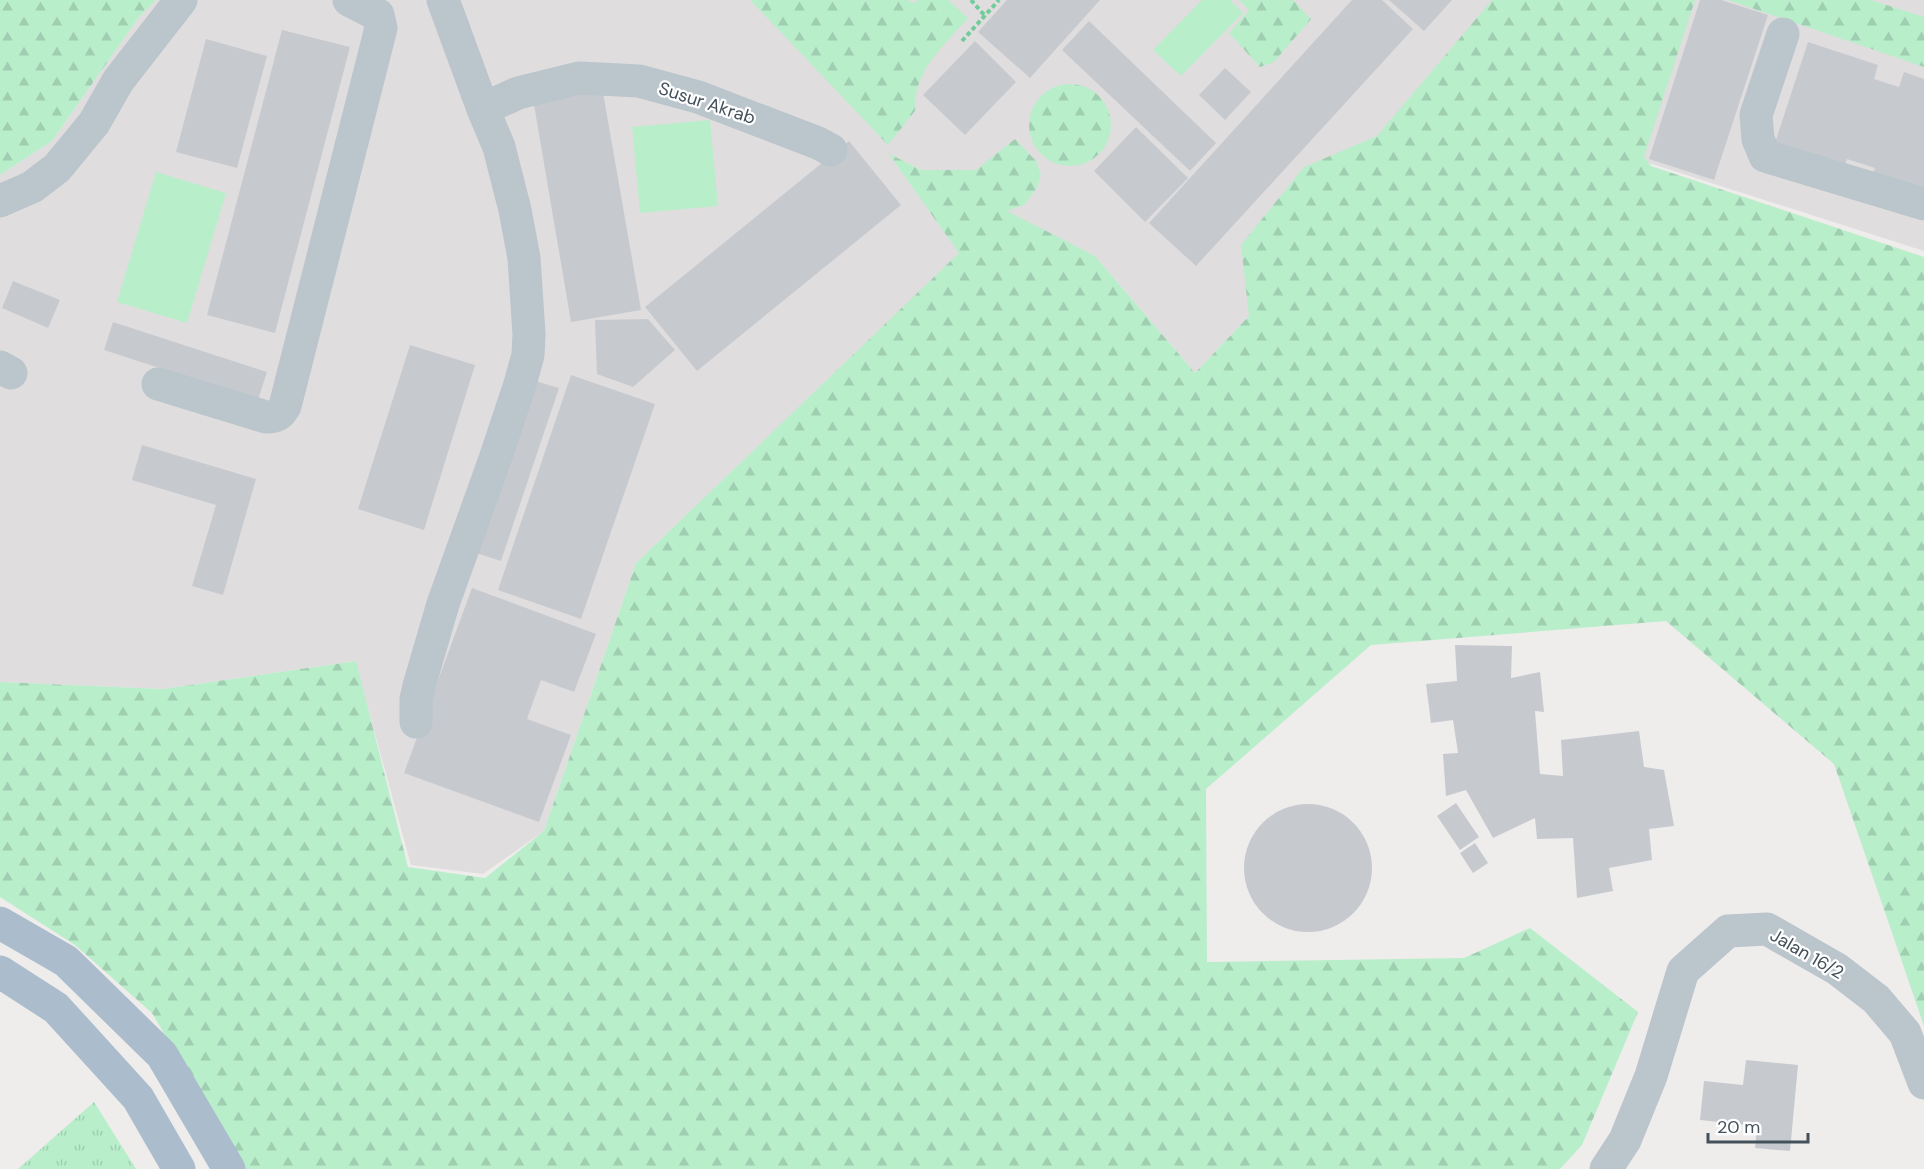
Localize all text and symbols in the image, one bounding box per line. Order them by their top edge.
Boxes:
street label: Susur Akrab [656,76,758,130]
street label: Jalan 16/2 [1766,923,1848,985]
scale bar [1708,1106,1808,1144]
text: 20 m [1717,1115,1760,1139]

